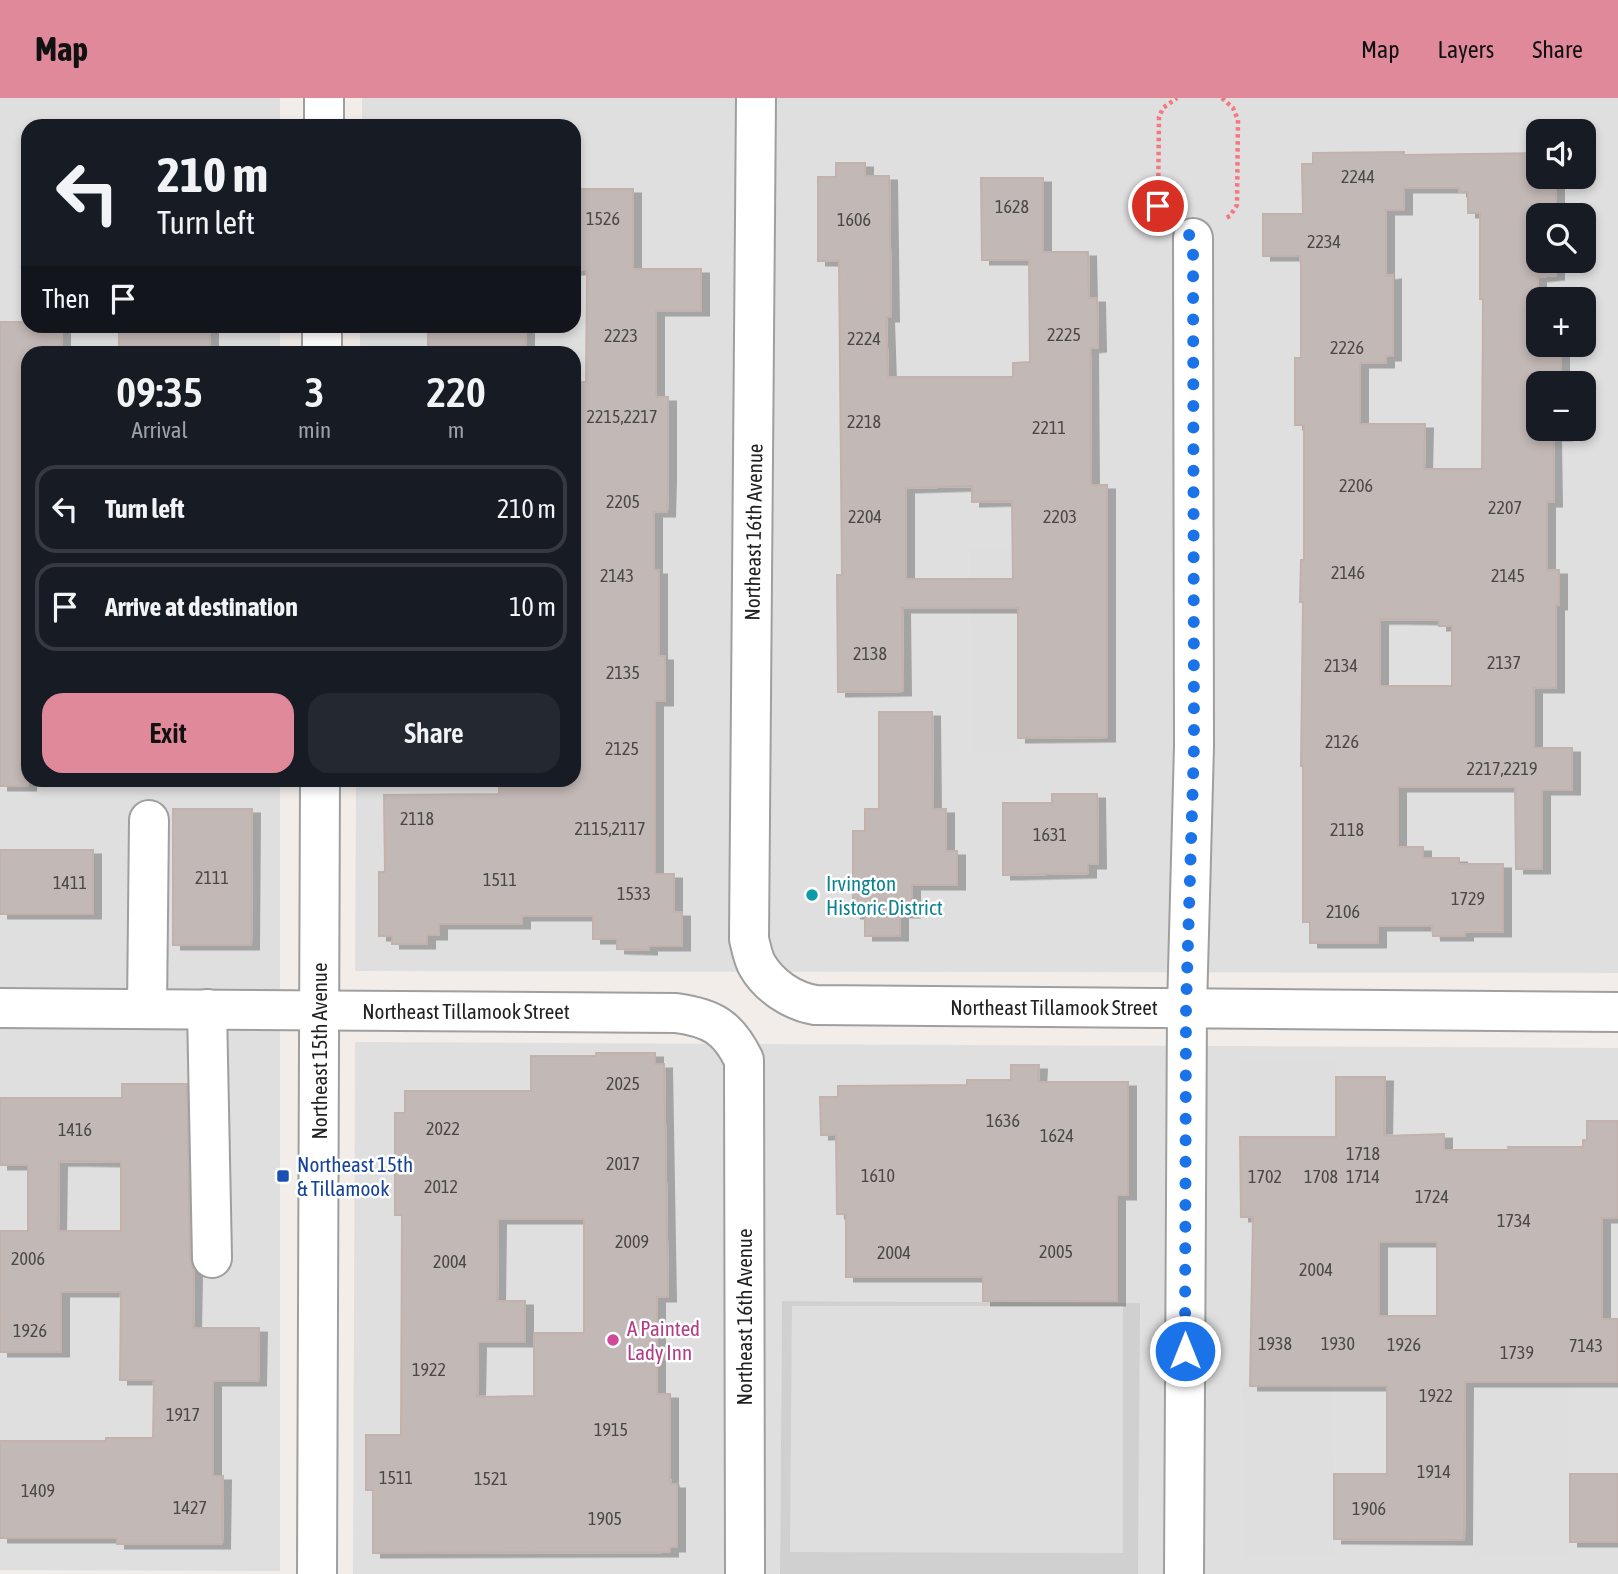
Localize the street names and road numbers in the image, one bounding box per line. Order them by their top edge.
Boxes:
street label: Northeast 16th Avenue [739,443,767,621]
street label: Northeast 15th Avenue [307,962,331,1140]
street label: Northeast Tillamook Street [950,995,1158,1019]
street label: Northeast Tillamook Street [362,999,570,1023]
street label: Northeast 16th Avenue [732,1228,756,1406]

